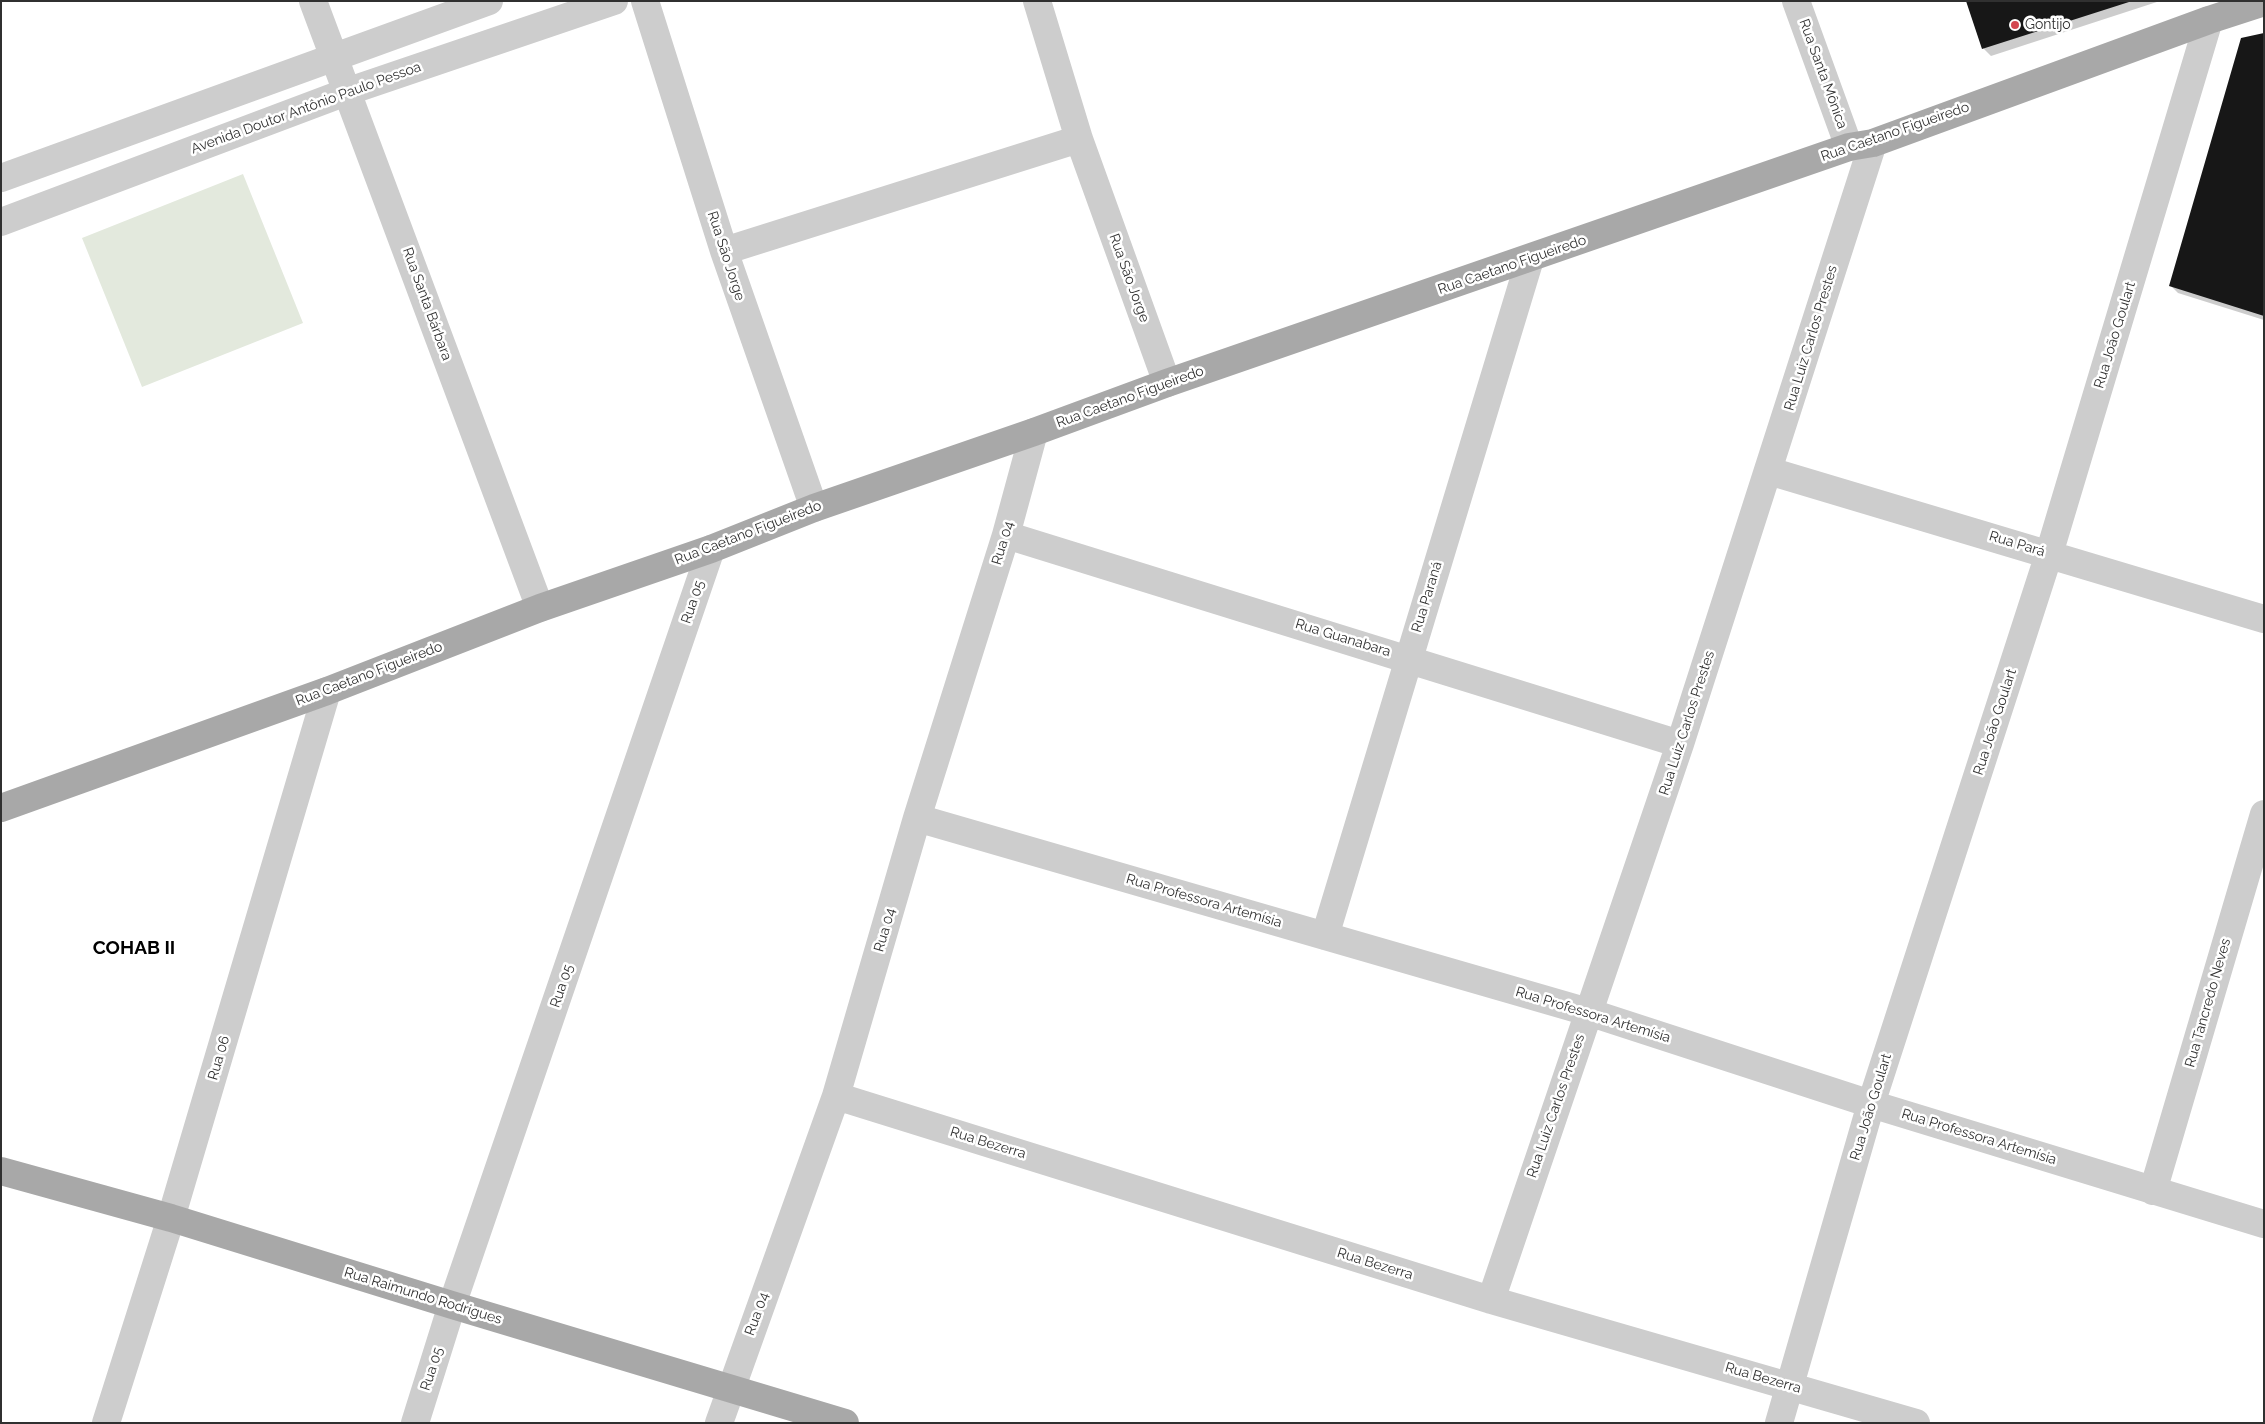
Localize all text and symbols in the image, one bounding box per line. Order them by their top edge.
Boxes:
street label: Rua Santa Mônica [1795,17,1851,131]
place label: Gontijo [2025,17,2071,33]
marker: Gontijo [2009,19,2021,31]
street label: Avenida Doutor Antônio Paulo Pessoa [189,58,423,158]
street label: Rua Caetano Figueiredo [1819,99,1971,165]
street label: Rua São Jorge [704,209,748,303]
street label: Rua São Jorge [1105,231,1153,325]
street label: Rua Caetano Figueiredo [1436,232,1588,298]
street label: Rua Santa Bárbara [399,245,455,363]
street label: Rua Luiz Carlos Prestes [1781,263,1841,413]
street label: Rua João Goulart [2091,280,2139,390]
street label: Rua Caetano Figueiredo [1054,362,1206,432]
street label: Rua Caetano Figueiredo [672,497,824,569]
street label: Rua 04 [988,519,1018,567]
street label: Rua Pará [1987,528,2047,560]
street label: Rua Paraná [1408,560,1446,634]
street label: Rua 05 [678,578,708,626]
street label: Rua Guanabara [1293,615,1393,661]
street label: Rua Caetano Figueiredo [293,638,445,710]
street label: Rua Luiz Carlos Prestes [1656,649,1718,797]
street label: Rua João Goulart [1970,667,2020,777]
street label: Rua Professora Artemísia [1124,871,1284,931]
street label: Rua 04 [871,906,899,954]
district label: COHAB II [93,937,175,959]
street label: Rua Tancredo Neves [2182,937,2234,1069]
street label: Rua 05 [547,962,577,1010]
street label: Rua Professora Artemísia [1513,983,1673,1047]
street label: Rua Luiz Carlos Prestes [1523,1032,1589,1180]
street label: Rua 06 [205,1034,233,1082]
street label: Rua João Goulart [1847,1052,1895,1162]
street label: Rua Professora Artemísia [1899,1105,2059,1169]
street label: Rua Bezerra [948,1124,1028,1162]
street label: Rua Bezerra [1335,1245,1415,1283]
street label: Rua Raimundo Rodrigues [342,1264,504,1328]
street label: Rua 04 [741,1290,773,1338]
street label: Rua 05 [417,1345,447,1393]
street label: Rua Bezerra [1723,1359,1803,1397]

